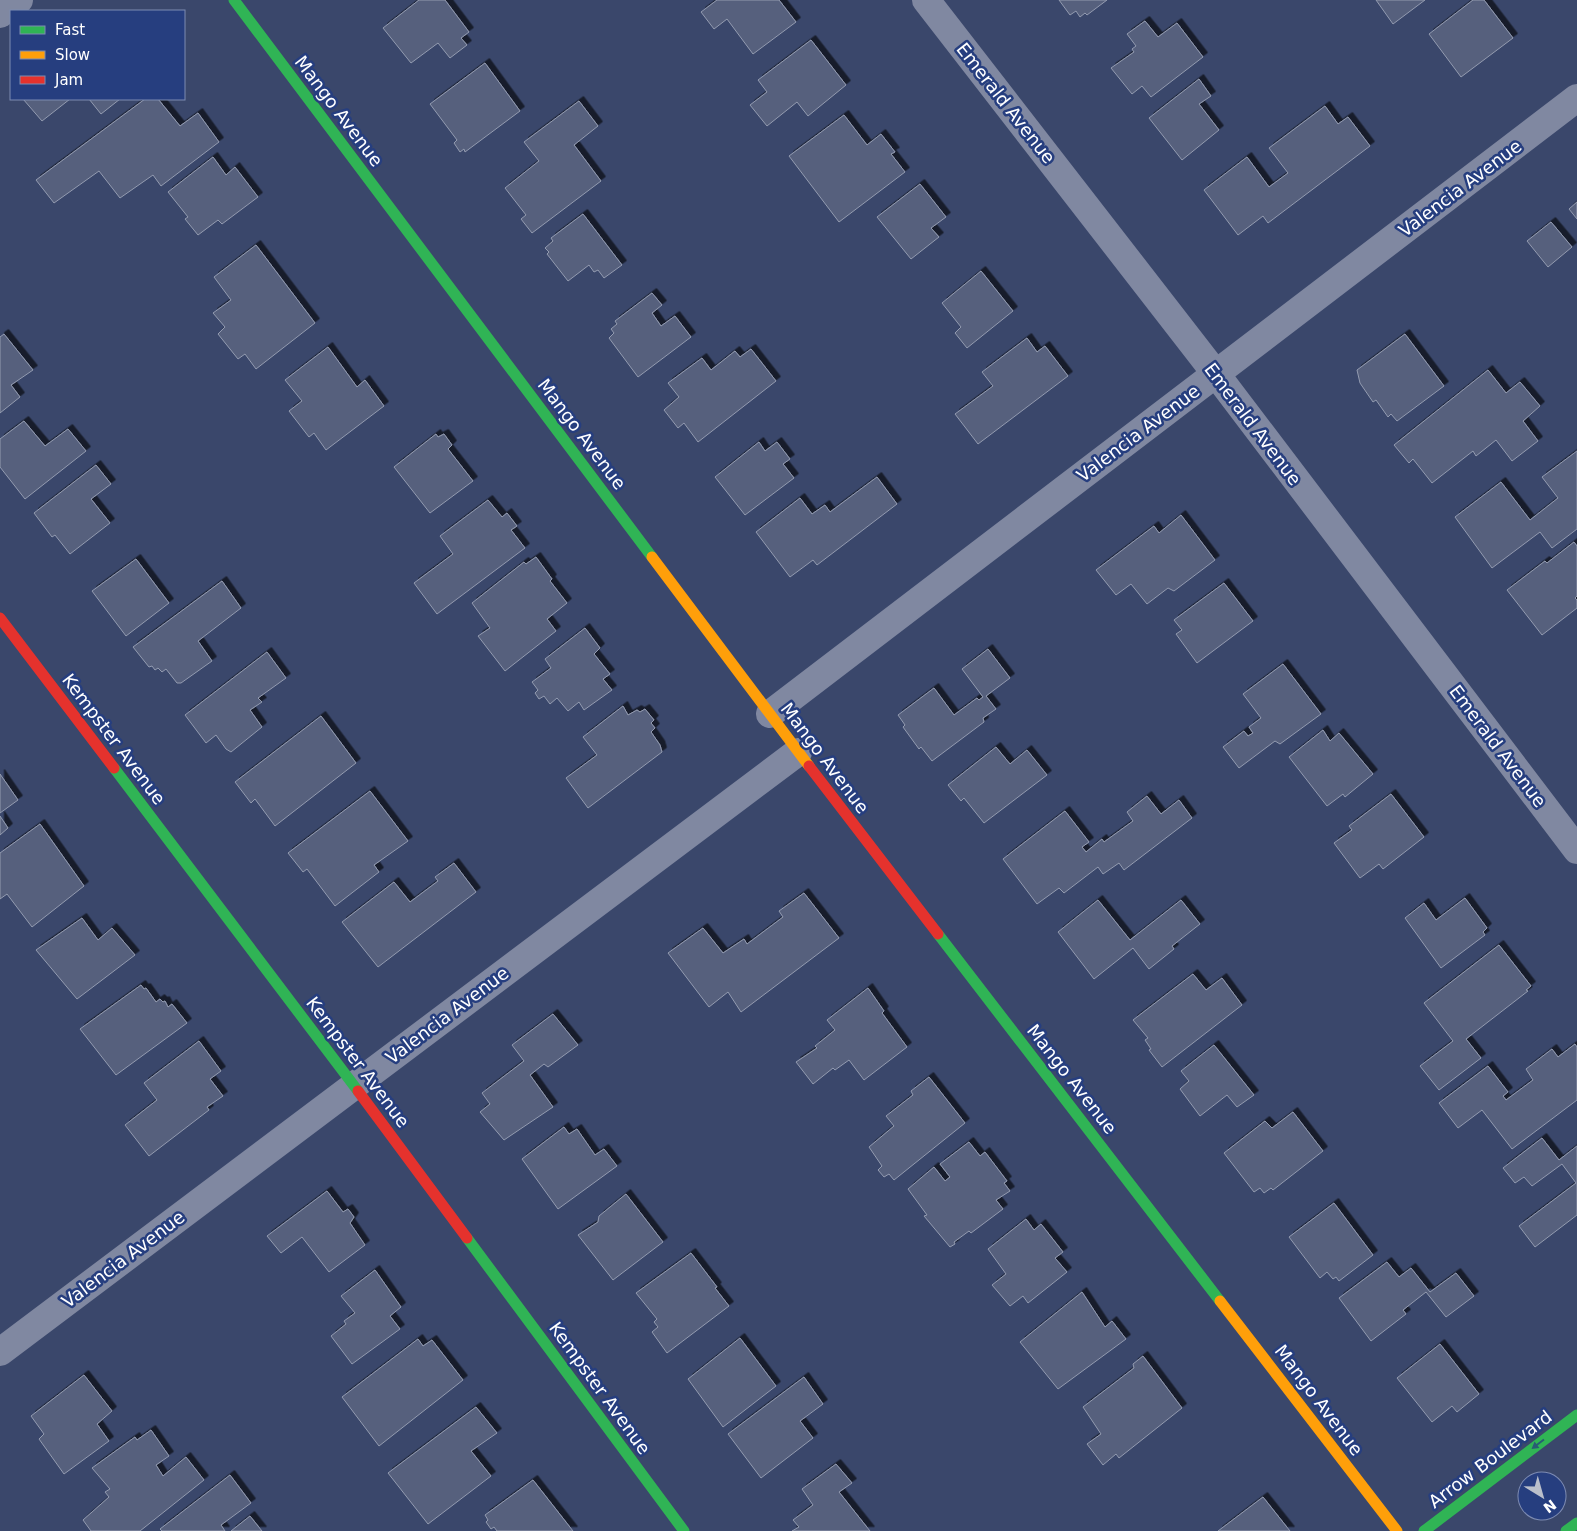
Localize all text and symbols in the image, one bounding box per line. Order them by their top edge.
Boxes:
legend [10,10,185,100]
text: Fast [55,21,85,39]
street label: Emerald Avenue [952,38,1060,168]
text: Slow [55,46,90,64]
street label: Mango Avenue [291,52,387,170]
text: Jam [54,71,83,89]
street label: Valencia Avenue [1395,135,1525,241]
street label: Emerald Avenue [1200,359,1306,489]
street label: Mango Avenue [534,375,630,493]
street label: Valencia Avenue [1073,380,1203,486]
street label: Kempster Avenue [58,669,170,809]
street label: Emerald Avenue [1445,681,1551,811]
street label: Mango Avenue [777,699,873,817]
street label: Valencia Avenue [382,962,512,1068]
street label: Kempster Avenue [302,992,414,1132]
street label: Mango Avenue [1023,1020,1121,1138]
street label: Valencia Avenue [58,1206,188,1312]
street label: Kempster Avenue [545,1318,655,1458]
street label: Mango Avenue [1271,1341,1367,1459]
street label: Arrow Boulevard [1424,1406,1556,1512]
one-way arrow [1532,1439,1545,1450]
north arrow [1517,1471,1567,1521]
text: N [1540,1496,1559,1516]

